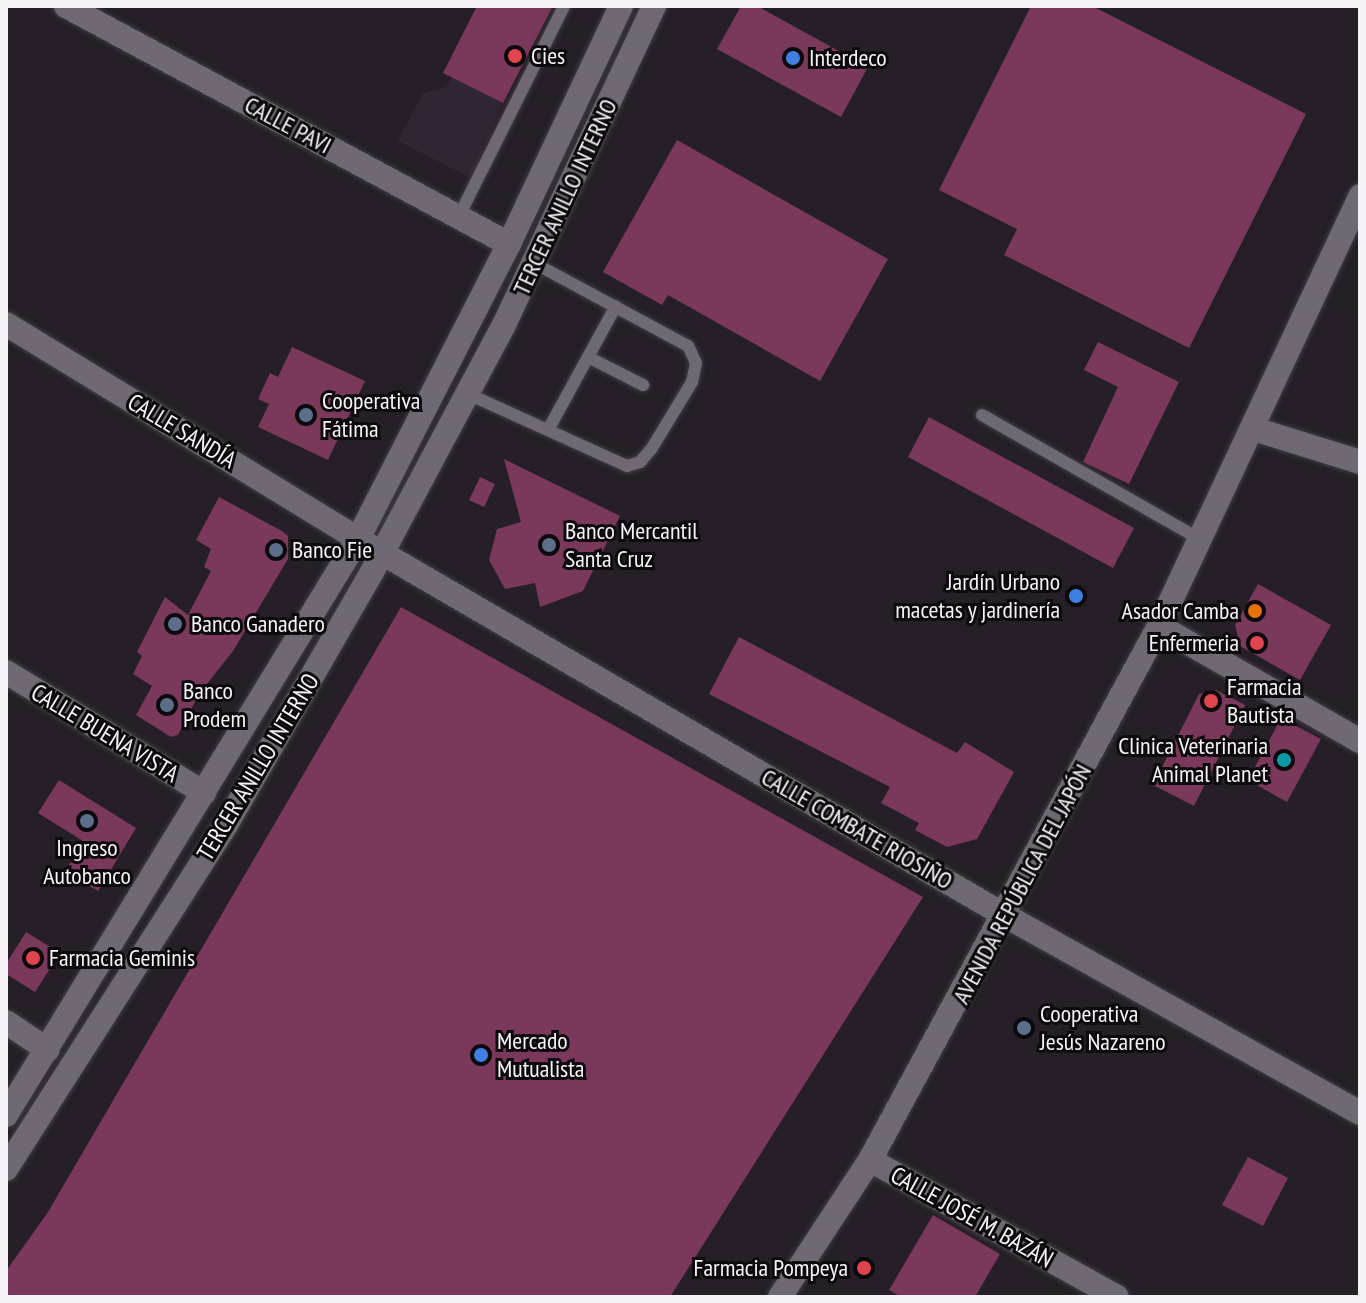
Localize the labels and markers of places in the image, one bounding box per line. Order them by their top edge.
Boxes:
place label: Cies [531,42,565,70]
place label: Interdeco [809,44,887,72]
marker: Cies [506,47,524,65]
marker: Interdeco [784,49,802,67]
place label: Cooperativa Fátima [322,387,420,443]
marker: Cooperativa Fátima [297,406,315,424]
place label: Banco Mercantil Santa Cruz [565,517,698,573]
place label: Banco Fie [292,536,372,564]
marker: Banco Mercantil Santa Cruz [540,536,558,554]
marker: Banco Fie [267,541,285,559]
place label: Jardín Urbano macetas y jardinería [894,568,1060,624]
marker: Jardín Urbano macetas y jardinería [1067,587,1085,605]
place label: Asador Camba [1122,597,1239,625]
marker: Asador Camba [1246,602,1264,620]
place label: Banco Ganadero [191,610,325,638]
marker: Banco Ganadero [166,615,184,633]
place label: Enfermeria [1149,629,1239,657]
marker: Enfermeria [1246,632,1268,654]
place label: Farmacia Bautista [1227,673,1302,729]
place label: Banco Prodem [183,677,246,733]
marker: Farmacia Bautista [1202,692,1220,710]
marker: Banco Prodem [158,696,176,714]
place label: Clinica Veterinaria Animal Planet [1118,732,1268,788]
marker: Clinica Veterinaria Animal Planet [1275,751,1293,769]
marker: Ingreso Autobanco [78,812,96,830]
place label: Ingreso Autobanco [43,834,131,890]
place label: Farmacia Geminis [49,944,195,972]
marker: Farmacia Geminis [24,949,42,967]
place label: Cooperativa Jesús Nazareno [1040,1000,1166,1056]
marker: Cooperativa Jesús Nazareno [1015,1019,1033,1037]
place label: Mercado Mutualista [497,1027,584,1083]
marker: Mercado Mutualista [472,1046,490,1064]
place label: Farmacia Pompeya [694,1254,848,1282]
marker: Farmacia Pompeya [855,1259,873,1277]

